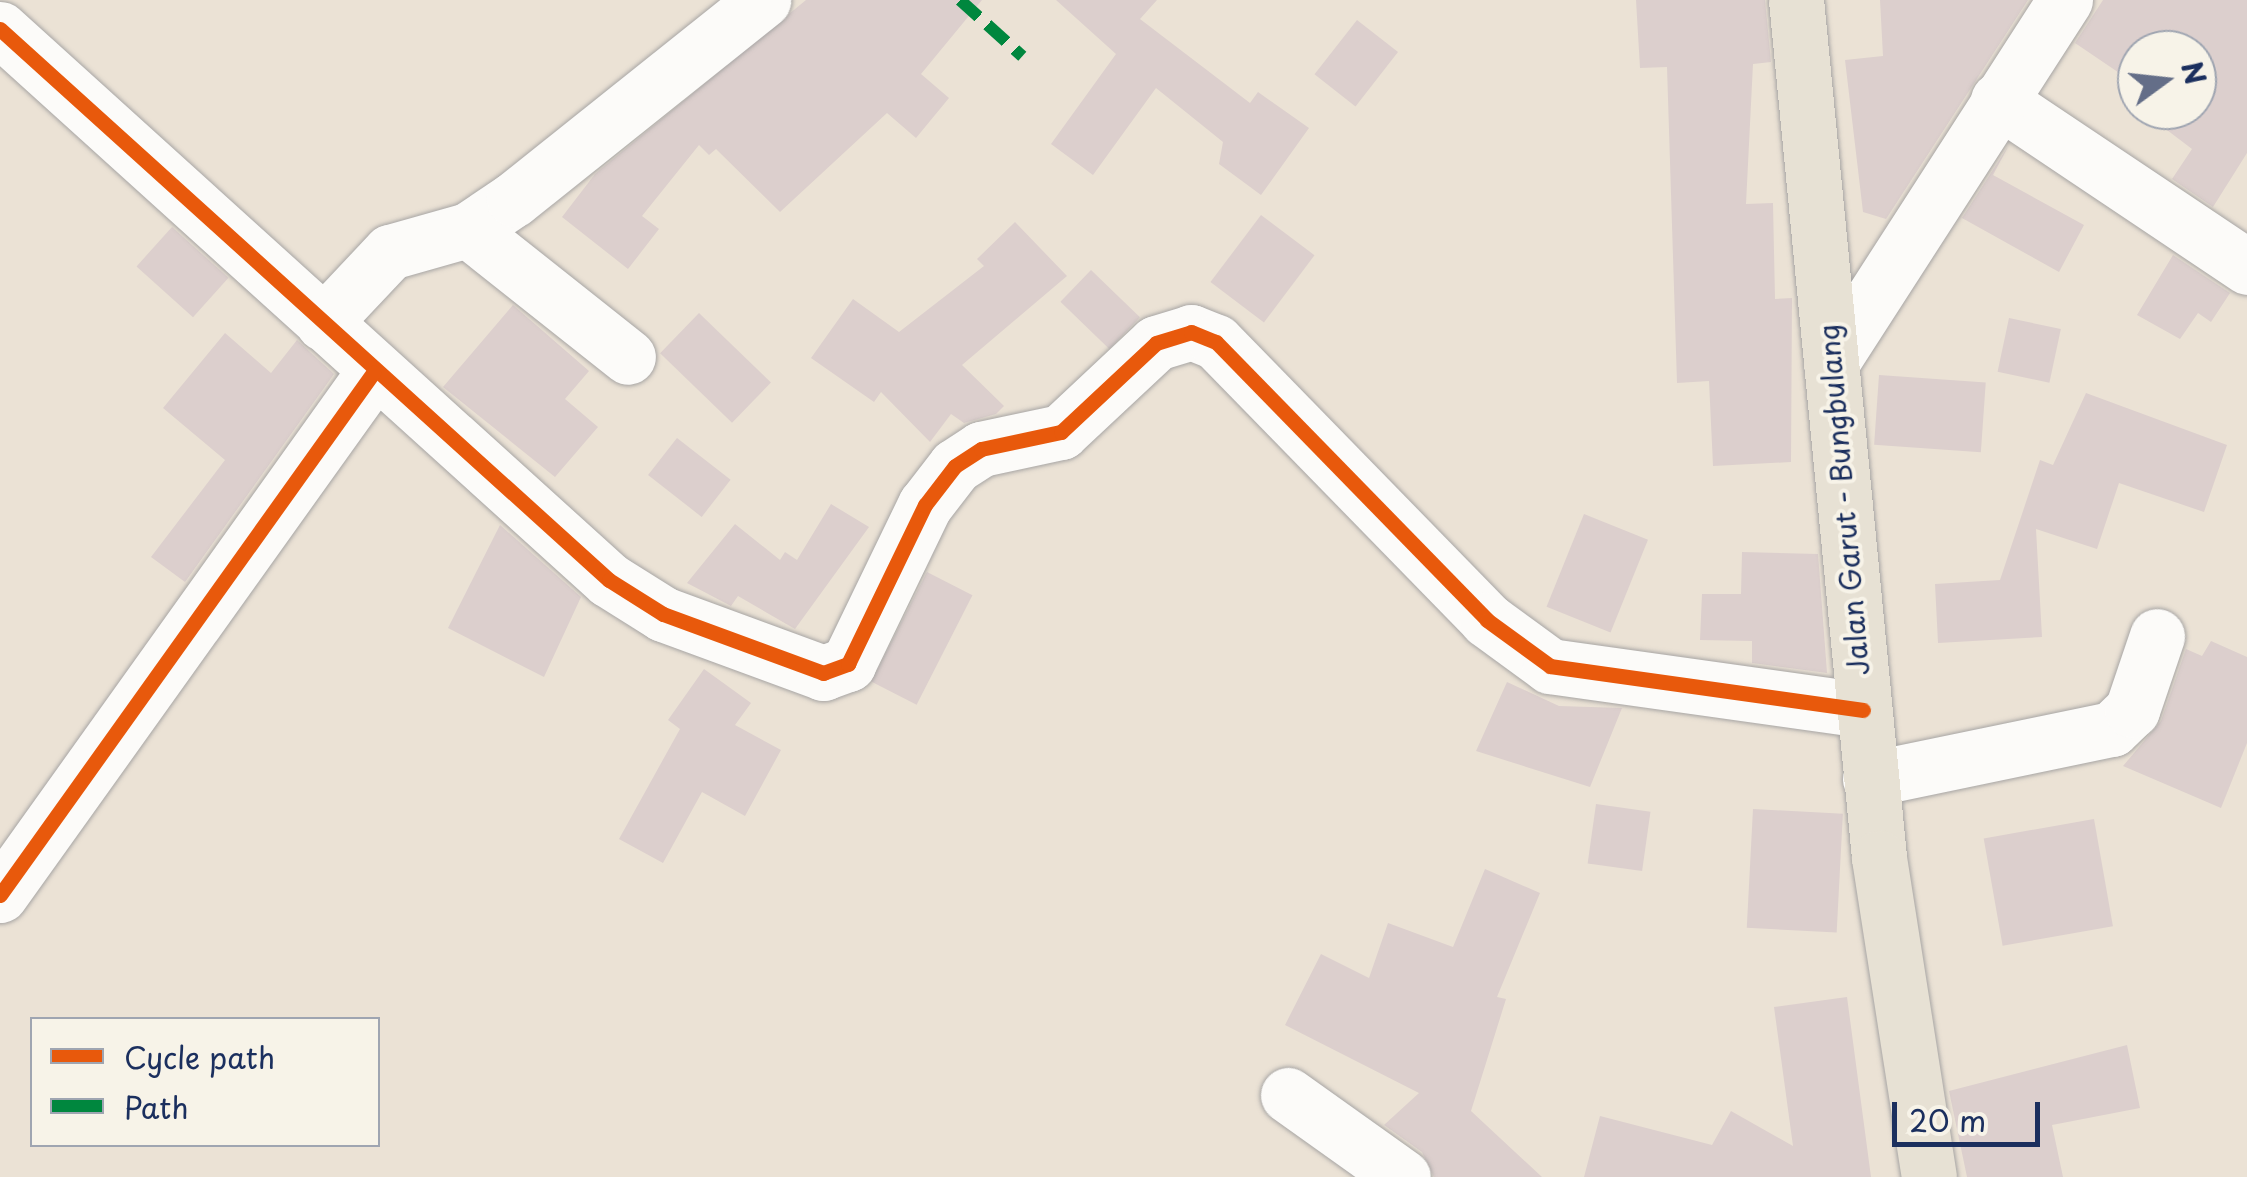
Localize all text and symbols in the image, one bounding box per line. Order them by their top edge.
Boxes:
north arrow [2117,30,2217,130]
text: N [2171,56,2218,89]
street label: Jalan Garut - Bungbulang [1811,321,1875,679]
legend [30,1017,380,1147]
text: Cycle path [124,1034,275,1079]
scale bar [1897,1082,2044,1144]
text: Path [124,1084,189,1129]
text: 20 m [1909,1097,1986,1142]

